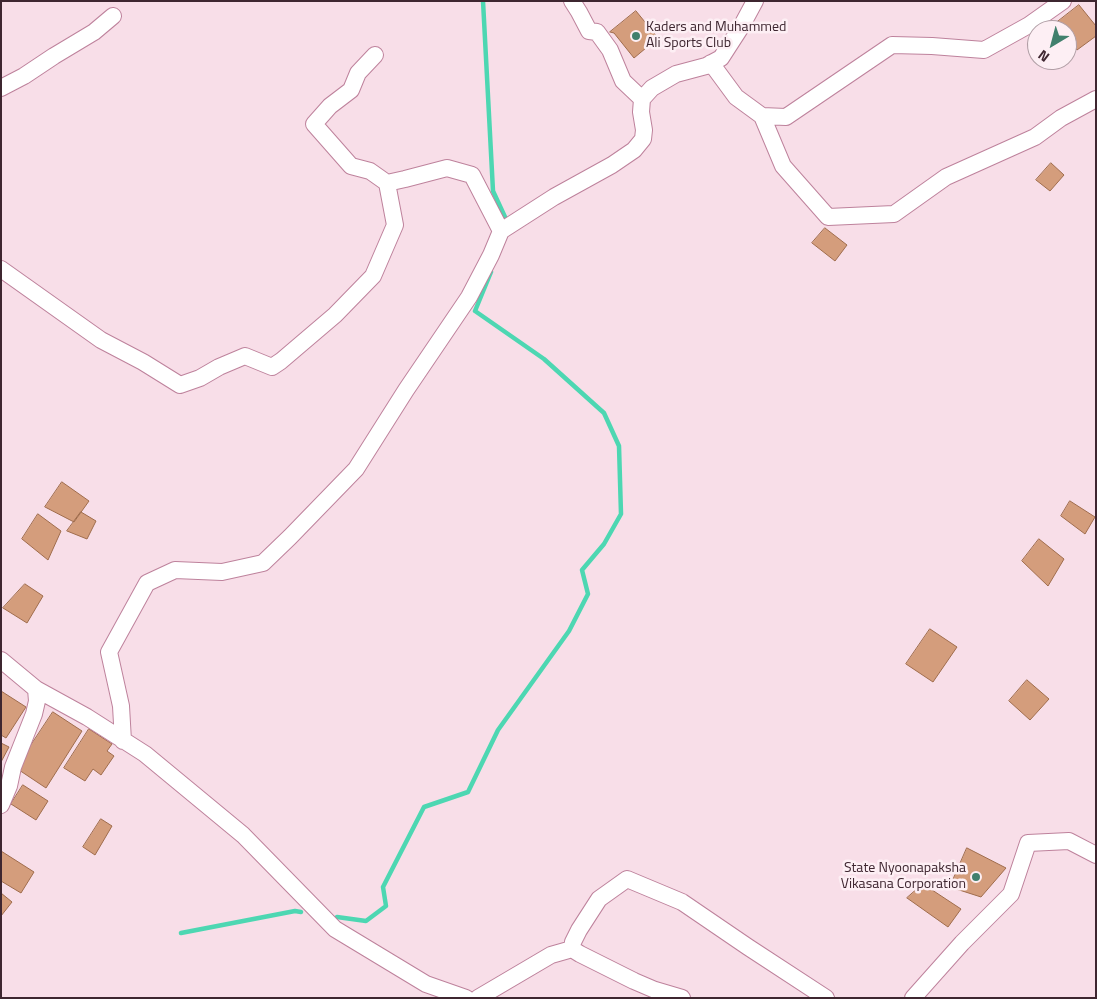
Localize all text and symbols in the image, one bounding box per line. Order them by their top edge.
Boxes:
place label: Kaders and Muhammed Ali Sports Club [646,20,787,52]
north arrow [1027,20,1077,70]
marker: Kaders and Muhammed Ali Sports Club [630,30,642,42]
text: N [1033,45,1053,68]
place label: State Nyoonapaksha Vikasana Corporation [841,861,966,894]
marker: State Nyoonapaksha Vikasana Corporation [970,871,982,883]

